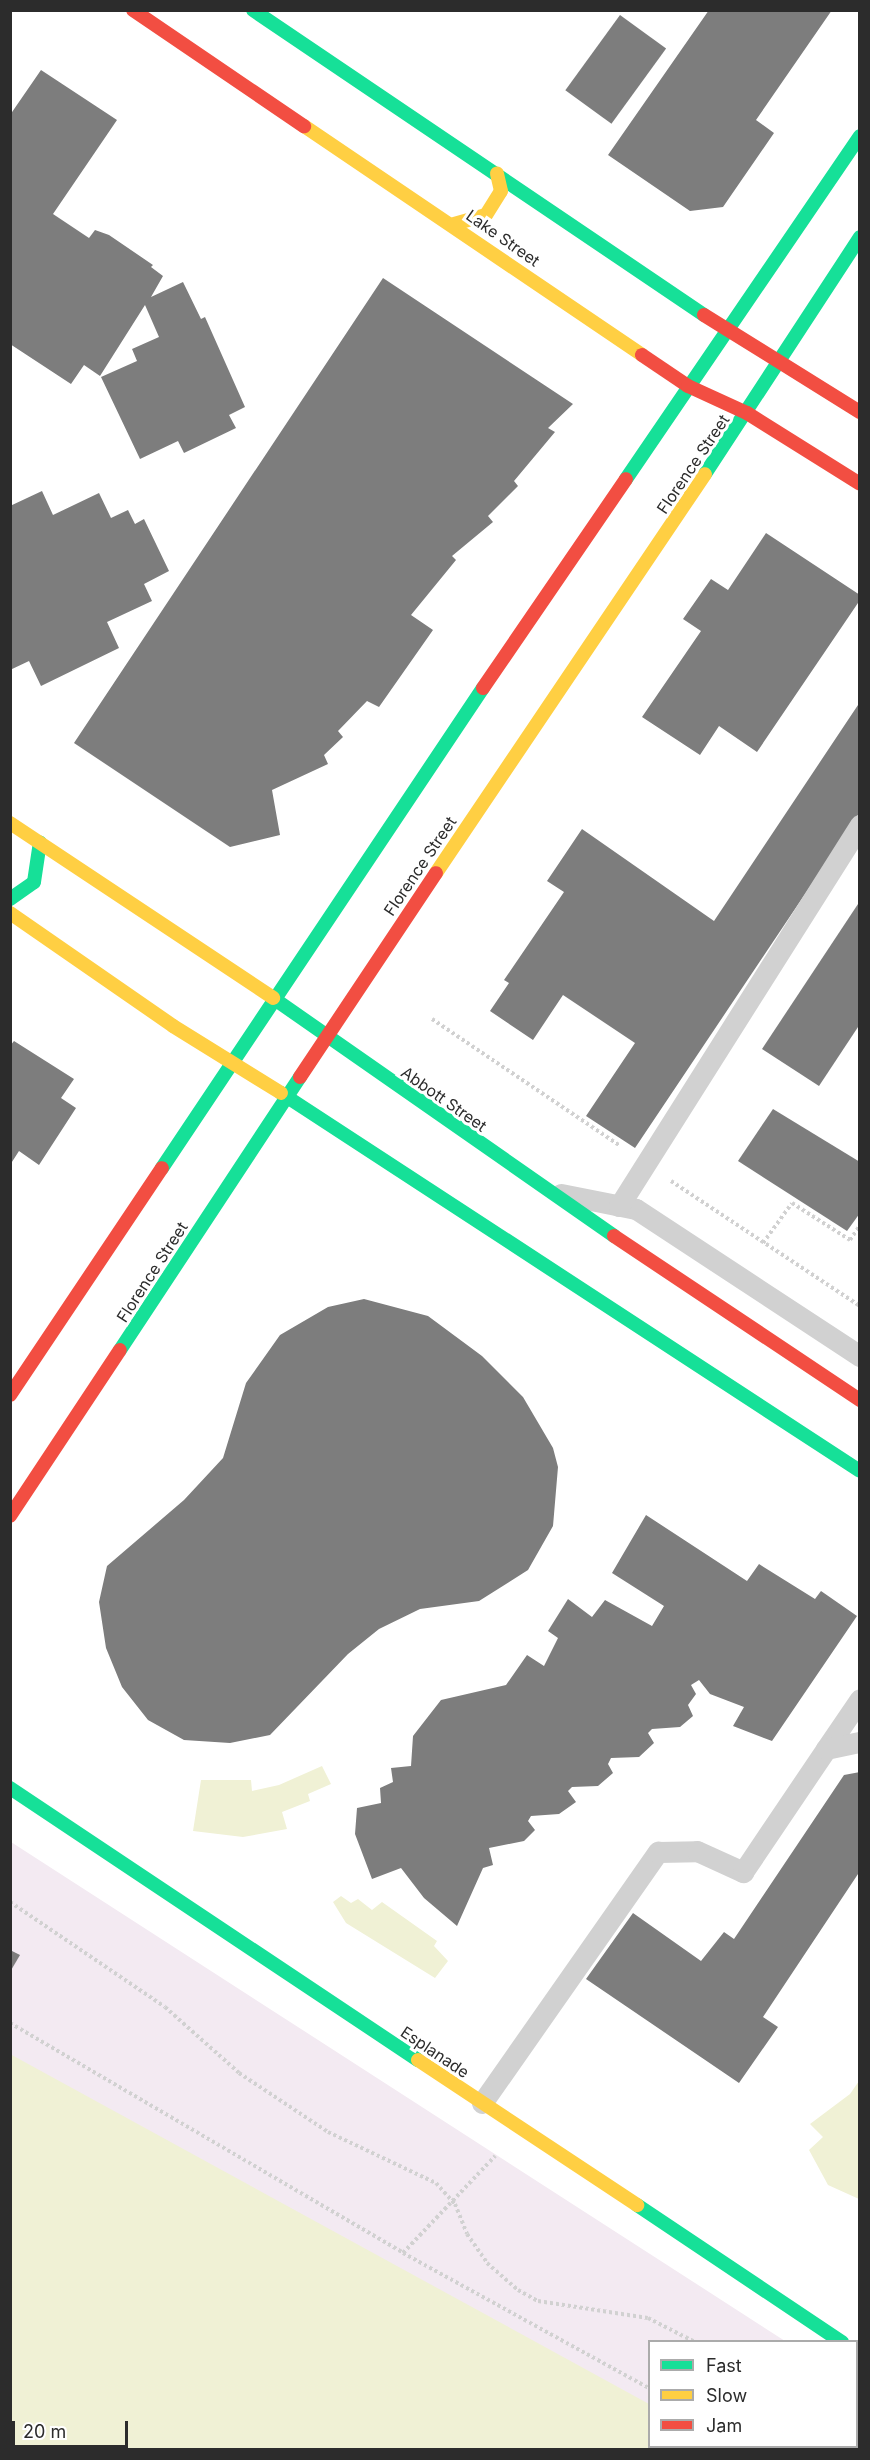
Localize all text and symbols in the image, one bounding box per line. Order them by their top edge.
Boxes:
street label: Lake Street [463,206,543,270]
street label: Florence Street [653,411,733,517]
street label: Florence Street [380,813,460,919]
street label: Abbott Street [398,1062,490,1136]
street label: Florence Street [112,1218,192,1326]
street label: Esplanade [397,2022,473,2082]
legend [648,2340,858,2448]
text: Fast [706,2355,742,2376]
text: Slow [706,2385,747,2406]
scale bar [15,2409,130,2447]
text: Jam [706,2415,742,2436]
text: 20 m [23,2421,66,2442]

